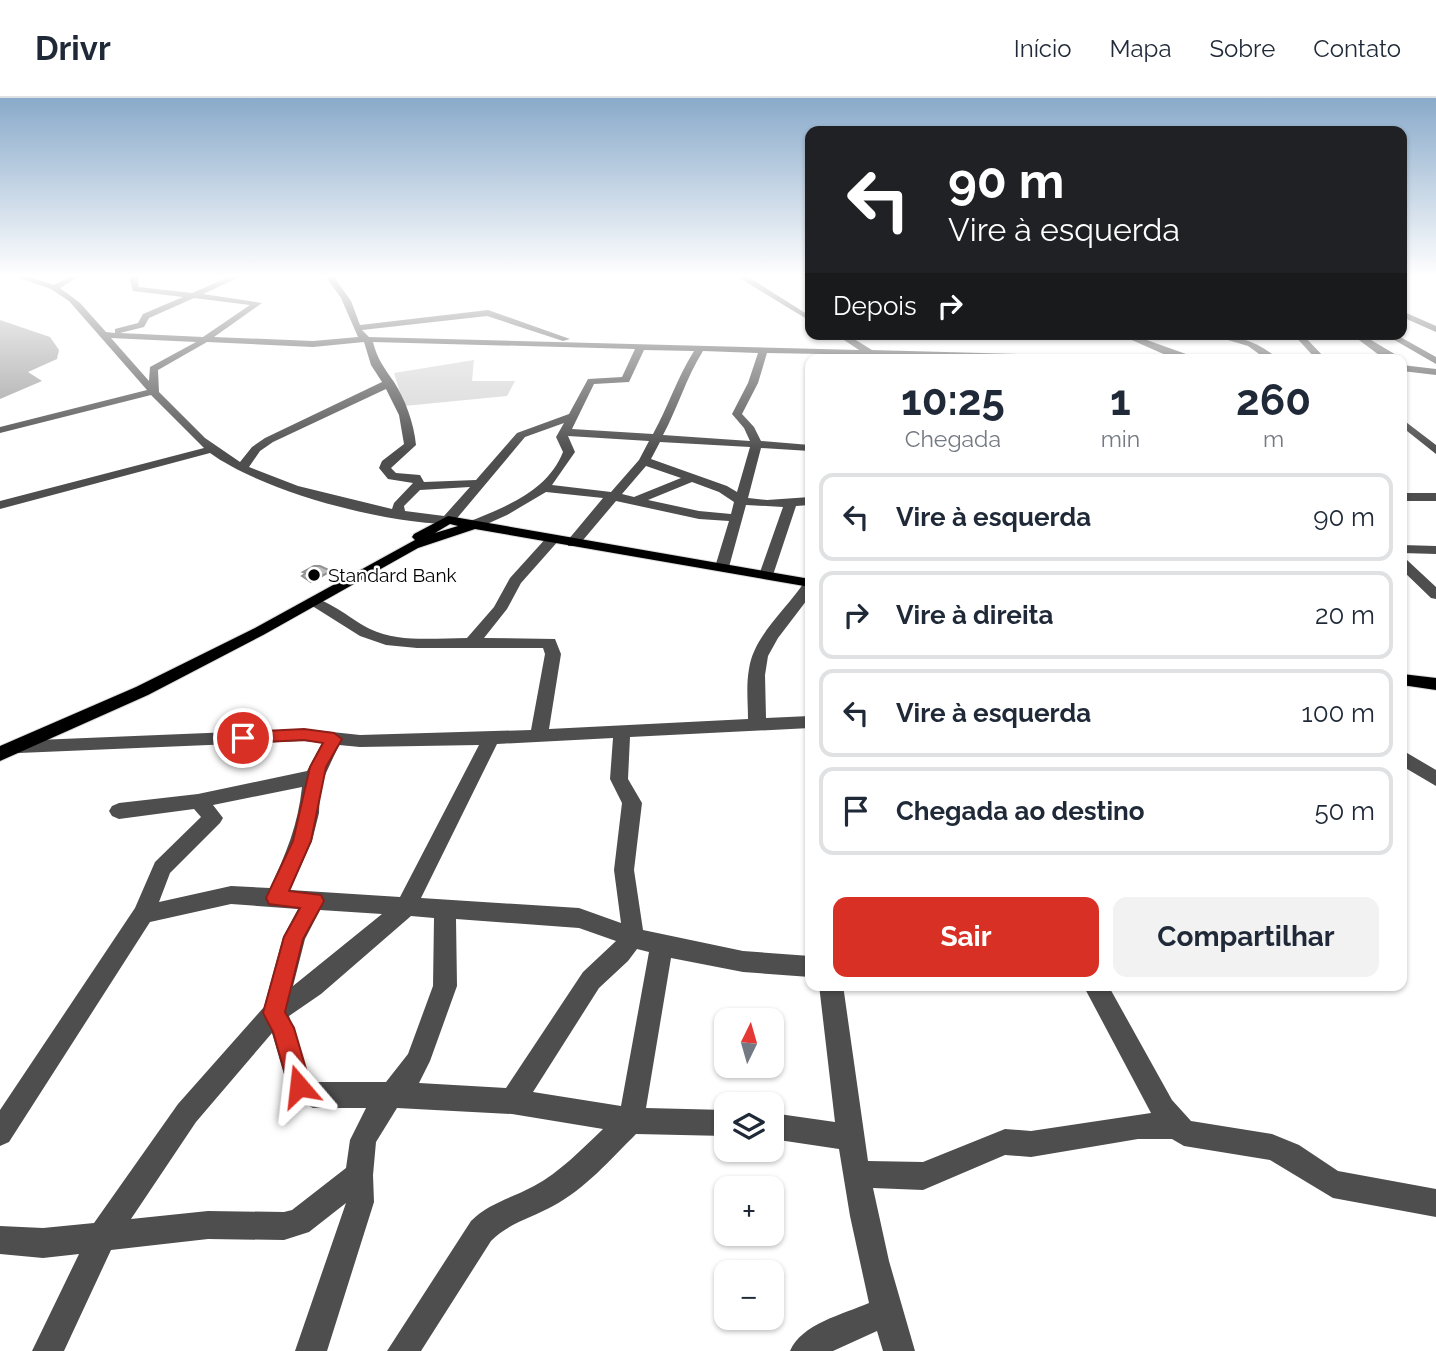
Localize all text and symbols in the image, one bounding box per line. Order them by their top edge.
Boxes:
text: Drivr [35,29,111,68]
text: Início [1014,34,1072,63]
text: Mapa [1110,34,1171,63]
text: Sobre [1209,34,1275,63]
text: Contato [1313,34,1401,63]
text: 90 m [948,152,1064,209]
icon: left [833,154,924,245]
text: Vire à esquerda [948,211,1180,248]
icon: right [931,287,969,325]
text: Depois [833,291,917,321]
text: 10:25 [901,376,1005,425]
text: 1 [1110,376,1131,425]
text: 260 [1236,376,1311,425]
text: Chegada [905,425,1001,452]
text: min [1101,425,1140,452]
text: m [1263,425,1284,452]
icon: left [837,498,875,536]
text: Vire à esquerda [896,502,1091,532]
text: 90 m [1313,502,1375,532]
place label: Standard Bank [328,564,457,586]
marker: Standard Bank [306,567,322,583]
icon: right [837,596,875,634]
text: Vire à direita [896,600,1053,630]
text: 20 m [1315,600,1375,630]
icon: left [837,694,875,732]
text: Vire à esquerda [896,698,1091,728]
text: 100 m [1302,698,1375,728]
pin [213,708,273,768]
icon: arrive [224,719,262,757]
icon: arrive [837,792,875,830]
text: Chegada ao destino [896,796,1145,826]
text: 50 m [1314,796,1375,826]
button: Sair [833,897,1099,977]
button: Compartilhar [1113,897,1379,977]
north arrow [714,1008,784,1078]
map controls [714,1008,784,1330]
position arrow [262,1049,336,1123]
button: layers [714,1092,784,1162]
button: + [714,1176,784,1246]
button: − [714,1260,784,1330]

